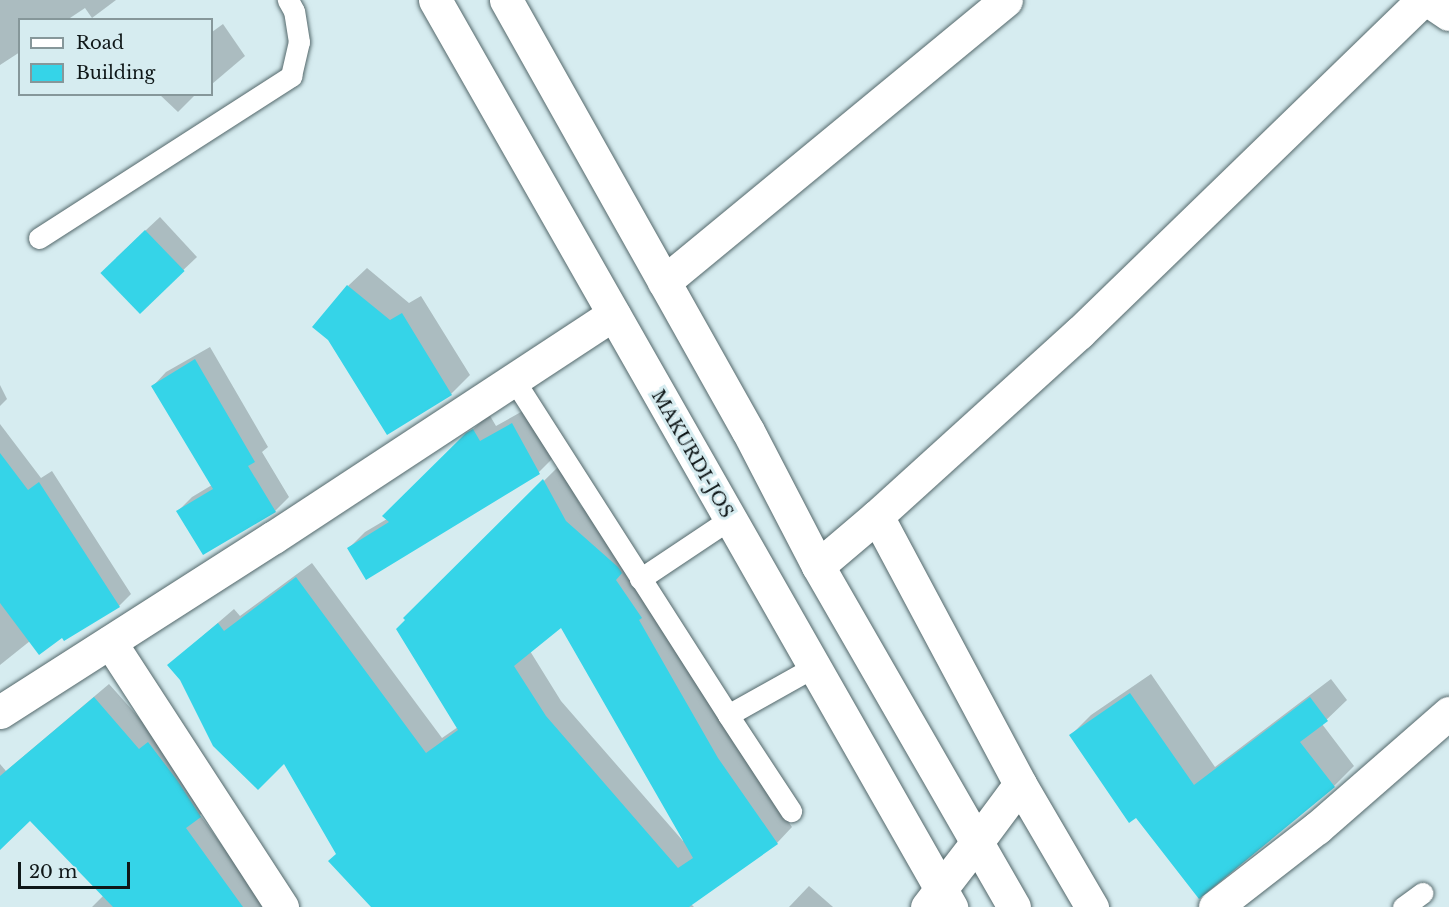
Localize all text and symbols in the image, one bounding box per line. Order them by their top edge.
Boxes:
legend [18,18,213,96]
text: Road [76,32,124,54]
text: Building [76,62,155,84]
street label: MAKURDI-JOS [647,386,737,522]
scale bar [21,850,134,888]
text: 20 m [29,861,77,883]

